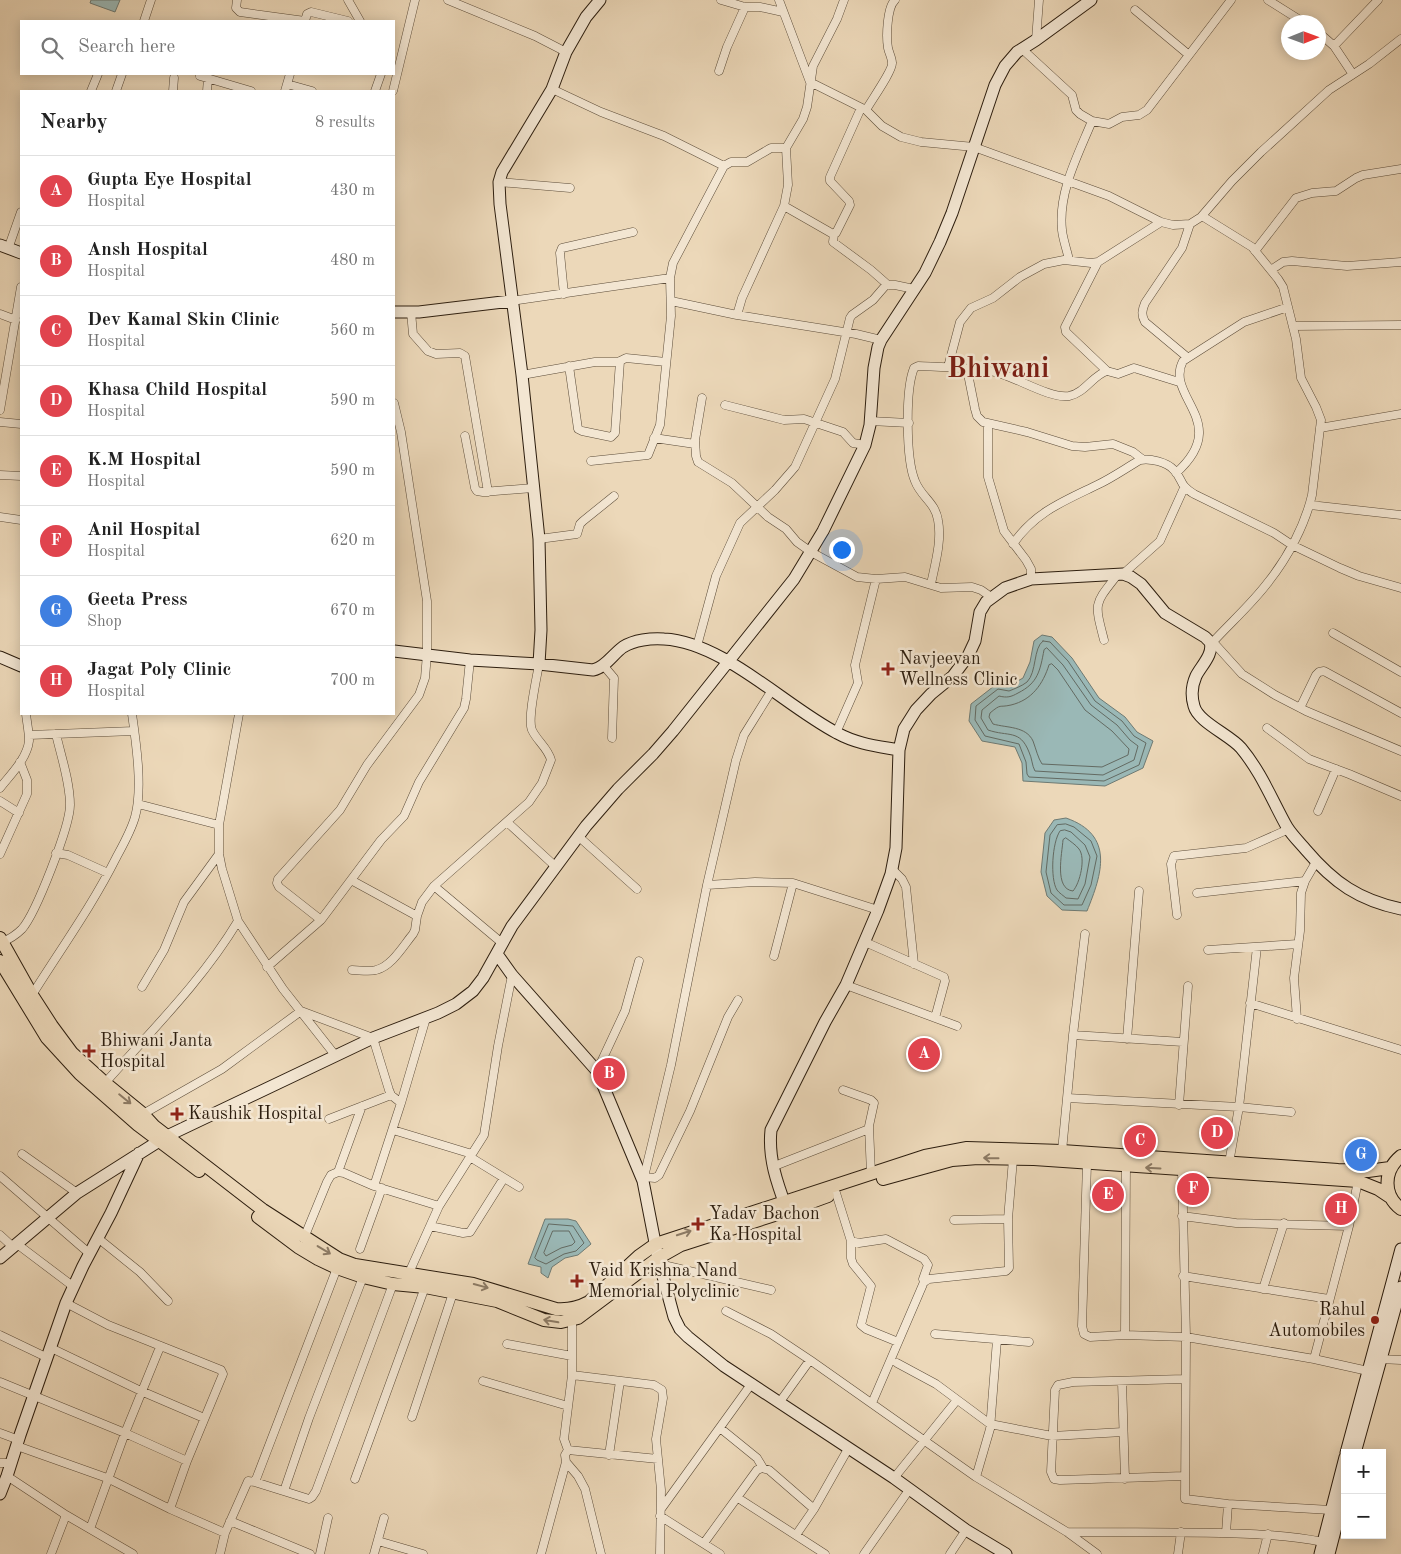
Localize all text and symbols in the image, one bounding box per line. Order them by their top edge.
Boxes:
north arrow [1281,15,1326,60]
search box [20,20,395,75]
icon: search [38,34,66,62]
text: Search here [78,38,175,57]
text: Nearby [40,112,108,133]
text: 8 results [315,115,375,131]
text: Gupta Eye Hospital [87,171,252,190]
text: A [50,183,62,199]
text: 430 m [330,183,375,199]
text: Hospital [87,194,145,210]
text: Ansh Hospital [87,241,208,260]
text: B [50,253,62,269]
text: 480 m [330,253,375,269]
text: Hospital [87,264,145,280]
text: Dev Kamal Skin Clinic [87,311,280,330]
text: C [51,323,61,339]
text: 560 m [330,323,375,339]
text: Hospital [87,334,145,350]
district label: Bhiwani [947,356,1049,384]
text: Khasa Child Hospital [87,381,267,400]
text: D [50,393,62,409]
text: 590 m [330,393,375,409]
text: Hospital [87,404,145,420]
text: K.M Hospital [87,451,201,470]
text: E [50,463,62,479]
text: 590 m [330,463,375,479]
text: Hospital [87,474,145,490]
text: Anil Hospital [87,521,200,540]
text: F [51,533,61,549]
text: 620 m [330,533,375,549]
your location [829,537,855,563]
text: Hospital [87,544,145,560]
text: Geeta Press [87,591,187,610]
text: G [50,603,62,619]
text: 670 m [330,603,375,619]
text: Shop [87,614,122,630]
place label: Navjeevan Wellness Clinic [899,650,1018,689]
text: Jagat Poly Clinic [87,661,231,680]
marker: Navjeevan Wellness Clinic [881,662,895,676]
text: H [49,673,63,689]
text: 700 m [330,673,375,689]
text: Hospital [87,684,145,700]
place label: Bhiwani Janta Hospital [100,1032,213,1071]
pin: A [908,1035,940,1073]
marker: Bhiwani Janta Hospital [82,1044,96,1058]
pin: B [593,1055,625,1093]
one-way arrow [118,1094,131,1105]
place label: Kaushik Hospital [188,1105,322,1123]
marker: Kaushik Hospital [170,1107,184,1121]
pin: D [1201,1114,1233,1152]
pin: C [1124,1122,1156,1160]
pin: G [1345,1136,1377,1174]
one-way arrow [984,1153,1000,1163]
one-way arrow [1146,1163,1162,1172]
pin: F [1177,1170,1209,1208]
pin: E [1092,1176,1124,1214]
pin: H [1325,1190,1357,1228]
place label: Yadav Bachon Ka Hospital [709,1205,820,1244]
marker: Yadav Bachon Ka Hospital [691,1217,705,1231]
one-way arrow [676,1228,692,1238]
one-way arrow [316,1245,330,1255]
place label: Vaid Krishna Nand Memorial Polyclinic [588,1262,740,1301]
marker: Vaid Krishna Nand Memorial Polyclinic [570,1274,584,1288]
one-way arrow [472,1282,488,1291]
place label: Rahul Automobiles [1268,1301,1365,1340]
marker: Rahul Automobiles [1369,1314,1381,1326]
one-way arrow [544,1315,560,1325]
map controls [1341,1449,1386,1539]
button: + [1341,1449,1386,1494]
button: − [1341,1494,1386,1539]

